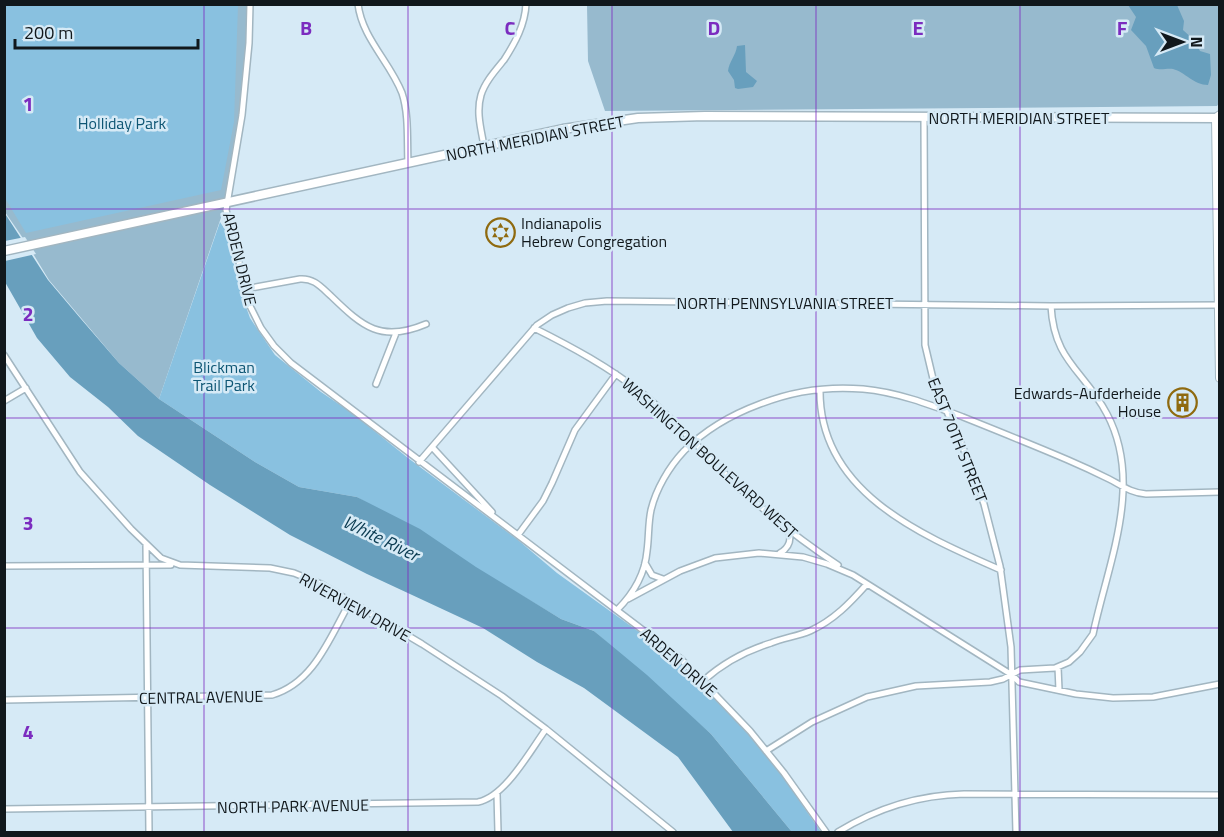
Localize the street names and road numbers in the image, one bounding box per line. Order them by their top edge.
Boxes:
street label: NORTH MERIDIAN STREET [928,106,1110,130]
street label: NORTH MERIDIAN STREET [444,109,627,167]
street label: ARDEN DRIVE [217,210,263,308]
street label: NORTH PENNSYLVANIA STREET [677,291,894,315]
street label: WASHINGTON BOULEVARD WEST [617,372,804,544]
street label: EAST 70TH STREET [922,374,994,507]
street label: RIVERVIEW DRIVE [295,567,415,648]
street label: ARDEN DRIVE [635,622,723,702]
street label: CENTRAL AVENUE [139,684,264,710]
street label: NORTH PARK AVENUE [217,793,369,819]

